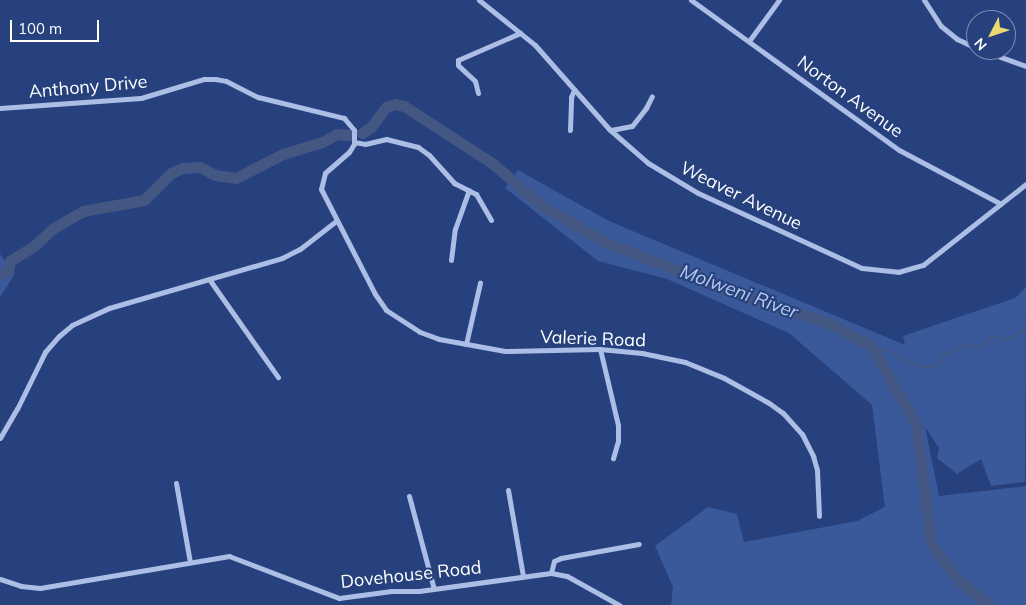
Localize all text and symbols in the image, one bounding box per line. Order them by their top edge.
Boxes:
scale bar [12,10,101,42]
north arrow [966,10,1016,60]
text: 100 m [18,19,62,38]
text: N [970,34,991,54]
street label: Norton Avenue [793,51,907,143]
street label: Anthony Drive [28,71,148,103]
street label: Weaver Avenue [677,157,805,235]
water label: Molweni River [677,260,801,324]
street label: Valerie Road [540,326,646,352]
street label: Dovehouse Road [339,557,483,593]

